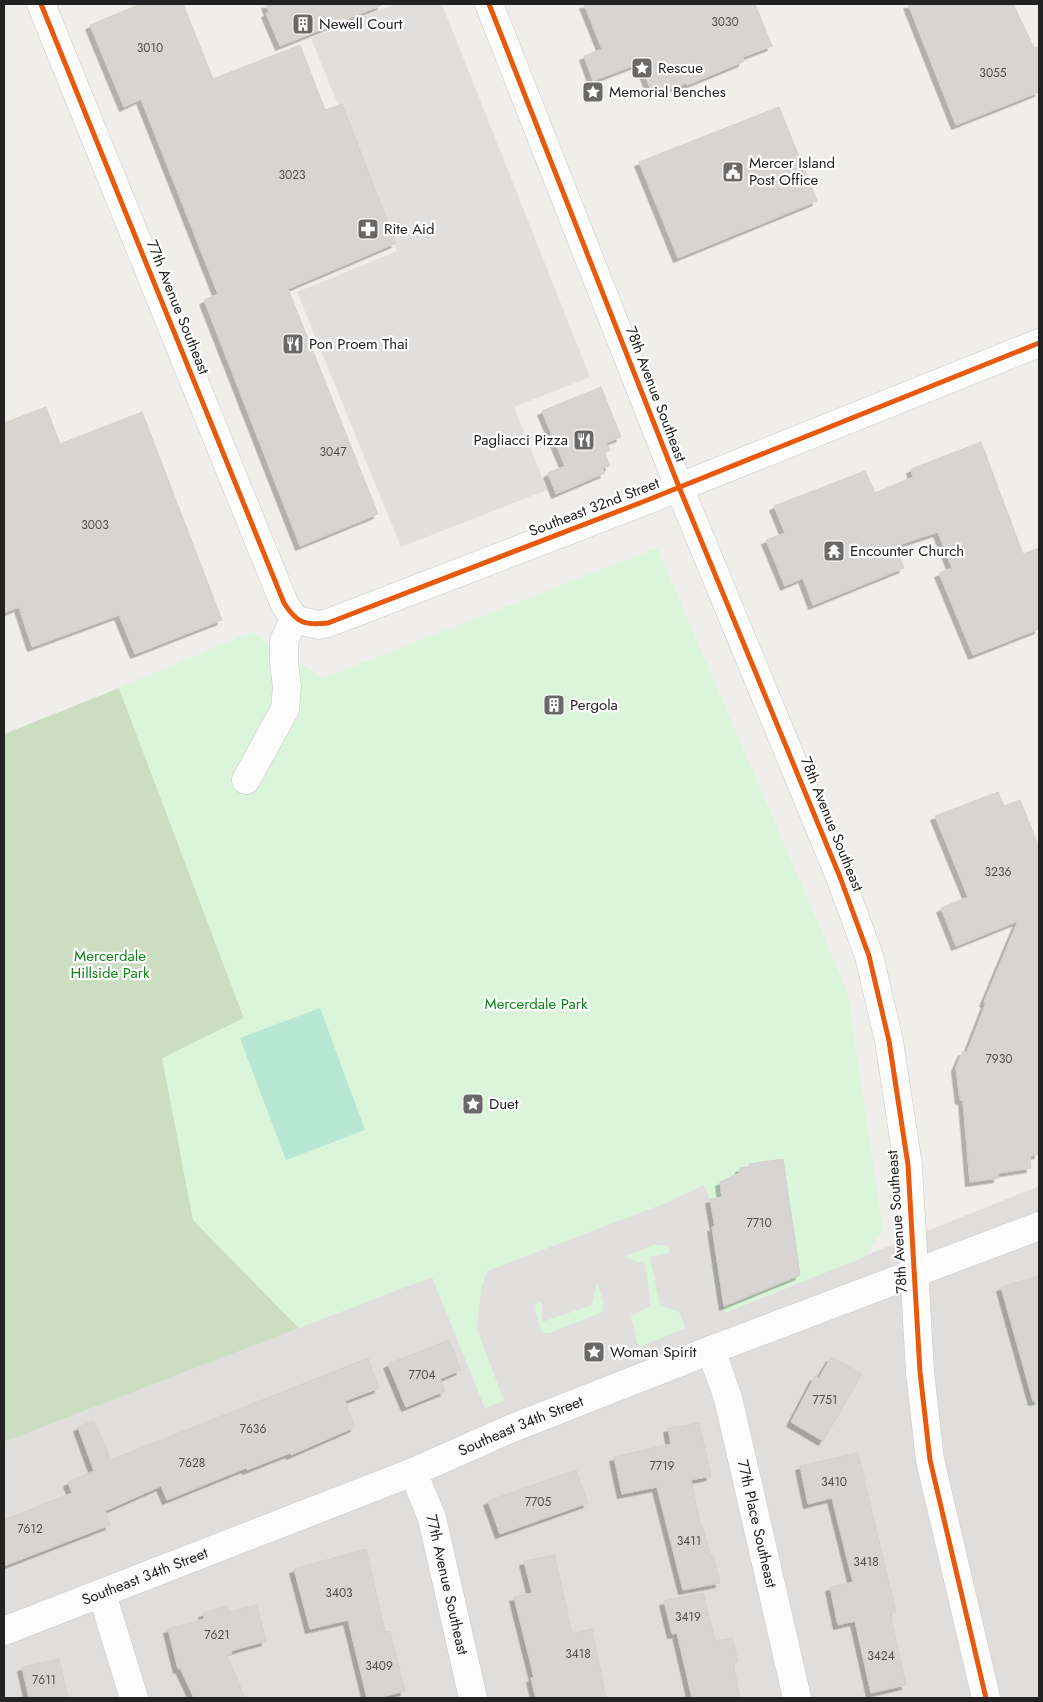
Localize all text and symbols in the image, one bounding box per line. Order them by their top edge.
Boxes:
building icon: Newell Court [291,12,315,36]
place label: Newell Court [319,13,403,35]
house number: 3030 [711,13,739,31]
house number: 3010 [137,39,163,57]
place icon: Rescue [630,56,654,80]
place label: Rescue [658,57,703,79]
house number: 3055 [979,64,1007,82]
place icon: Memorial Benches [581,80,605,104]
place label: Memorial Benches [609,81,726,103]
place label: Mercer Island Post Office [749,152,835,191]
public building icon: Mercer Island Post Office [721,160,745,184]
house number: 3023 [278,166,306,184]
pharmacy icon: Rite Aid [356,217,380,241]
place label: Rite Aid [384,218,434,240]
street label: 77th Avenue Southeast [141,236,215,378]
street label: 78th Avenue Southeast [620,323,692,465]
restaurant icon: Pon Proem Thai [281,332,305,356]
place label: Pon Proem Thai [309,333,408,355]
restaurant icon: Pagliacci Pizza [572,428,596,452]
place label: Pagliacci Pizza [474,429,568,451]
house number: 3047 [319,443,347,461]
street label: Southeast 32nd Street [526,472,663,542]
house number: 3003 [81,516,109,534]
temple icon: Encounter Church [822,539,846,563]
place label: Encounter Church [850,540,964,562]
building icon: Pergola [542,693,566,717]
place label: Pergola [570,694,618,716]
street label: 78th Avenue Southeast [795,753,869,895]
house number: 3236 [985,863,1012,881]
park label: Mercerdale Hillside Park [71,945,150,984]
park label: Mercerdale Park [484,993,588,1015]
house number: 7930 [986,1050,1012,1068]
place icon: Duet [461,1092,485,1116]
place label: Duet [489,1093,519,1115]
street label: 78th Avenue Southeast [881,1149,913,1294]
house number: 7710 [746,1214,772,1232]
place icon: Woman Spirit [582,1340,606,1364]
place label: Woman Spirit [610,1341,697,1363]
house number: 7704 [409,1366,435,1384]
street label: Southeast 34th Street [455,1390,587,1462]
house number: 7751 [813,1391,837,1409]
house number: 7636 [240,1420,266,1438]
house number: 7628 [179,1454,205,1472]
house number: 7719 [650,1457,675,1475]
street label: 77th Place Southeast [732,1458,782,1590]
house number: 3410 [821,1473,847,1491]
house number: 7705 [525,1493,552,1511]
street label: 77th Avenue Southeast [420,1512,474,1657]
house number: 7612 [17,1520,43,1538]
house number: 3411 [677,1532,701,1550]
street label: Southeast 34th Street [78,1542,211,1611]
house number: 3418 [853,1553,879,1571]
house number: 3403 [325,1584,353,1602]
house number: 3419 [675,1608,701,1626]
house number: 7621 [204,1626,230,1644]
house number: 3418 [565,1645,591,1663]
house number: 3424 [867,1647,895,1665]
house number: 3409 [365,1657,393,1675]
house number: 7611 [32,1671,56,1689]

